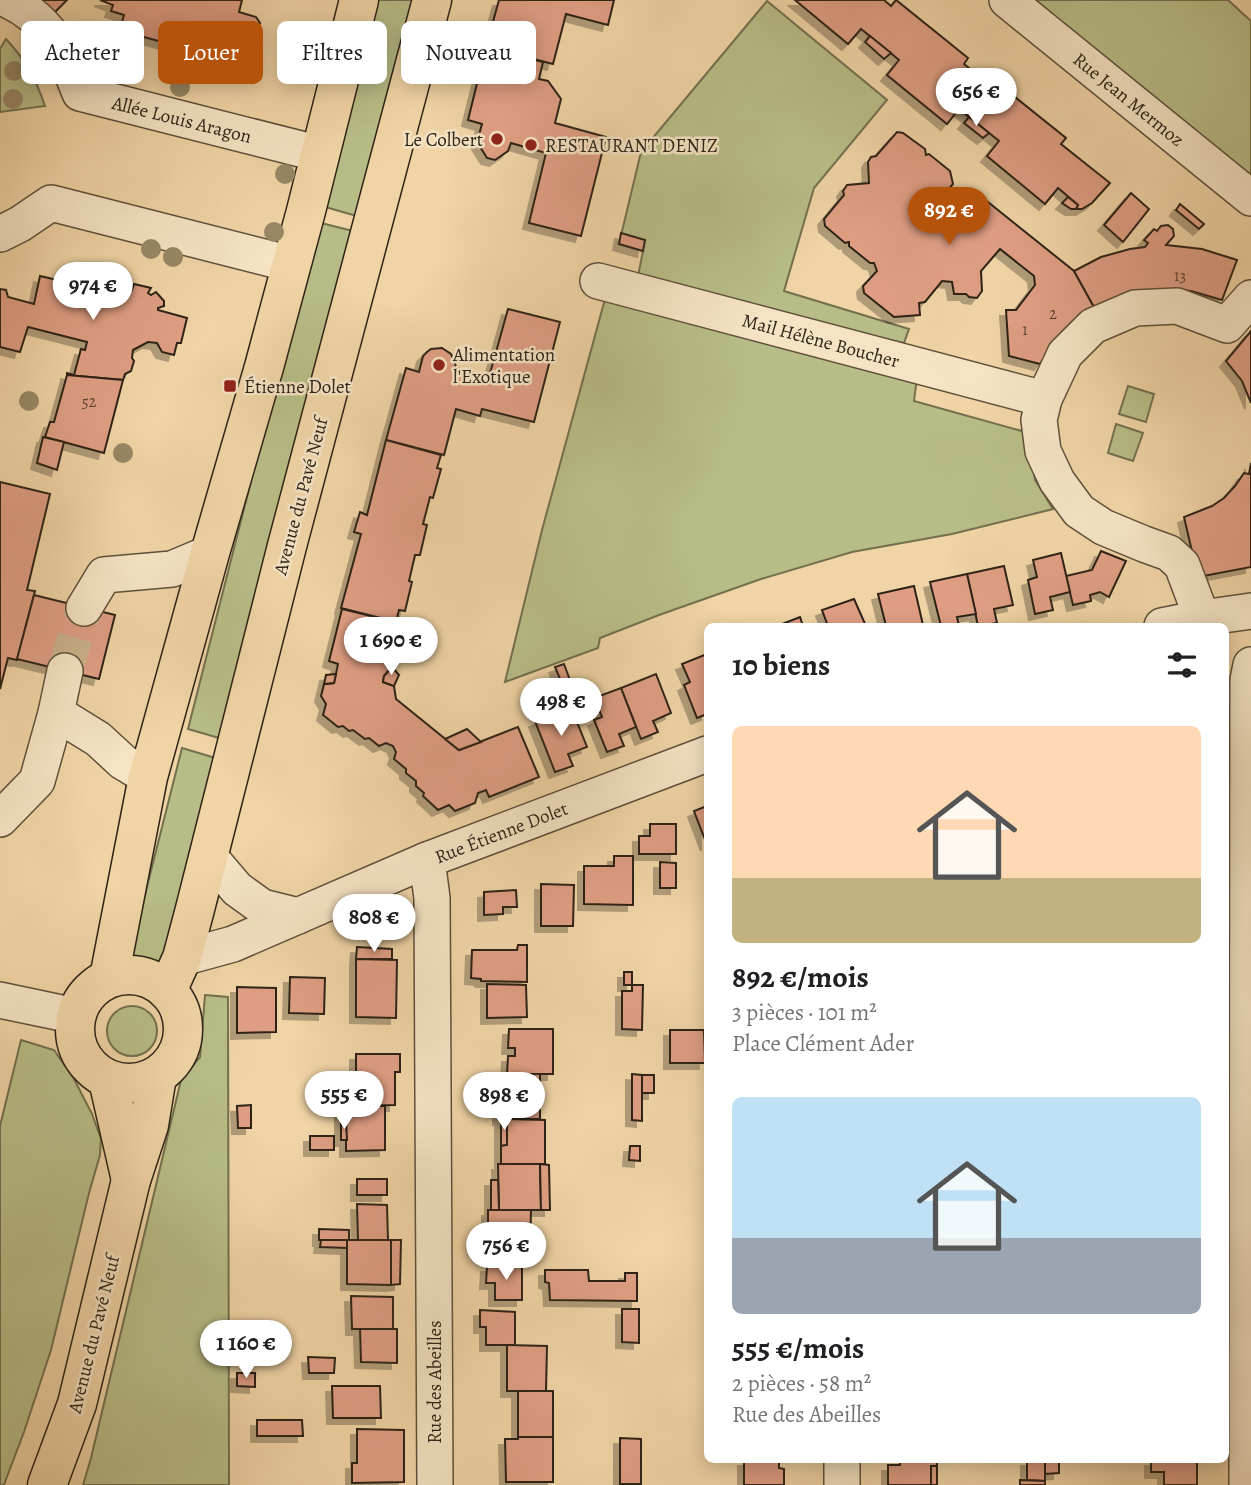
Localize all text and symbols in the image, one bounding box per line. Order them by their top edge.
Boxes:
chip: Acheter [21,21,144,84]
chip: Louer [158,21,263,84]
chip: Filtres [277,21,387,84]
chip: Nouveau [401,21,536,84]
street label: Rue Jean Mermoz [1067,47,1189,153]
pin: 656 € [927,68,1025,128]
text: 656 € [952,75,1000,106]
street label: Allée Louis Aragon [108,90,254,150]
place label: Le Colbert [404,127,483,153]
marker: Le Colbert [489,131,505,147]
place label: RESTAURANT DENIZ [545,133,718,159]
marker: RESTAURANT DENIZ [523,137,539,153]
pin: 892 € [900,188,998,247]
text: 892 € [924,194,974,225]
pin: 974 € [44,262,142,322]
house number: 13 [1174,265,1186,287]
text: 974 € [69,269,117,300]
house number: 2 [1049,303,1057,325]
street label: Mail Hélène Boucher [739,307,902,374]
house number: 1 [1022,319,1028,341]
place label: Alimentation l'Exotique [452,342,555,390]
marker: Alimentation l'Exotique [431,357,447,373]
place label: Étienne Dolet [244,374,351,400]
marker: Étienne Dolet [222,378,238,394]
house number: 52 [82,391,97,413]
street label: Avenue du Pavé Neuf [267,412,335,579]
pin: 1 690 € [326,618,456,677]
text: 1 690 € [360,624,422,655]
text: 10 biens [732,645,830,685]
icon: filters [1163,646,1201,684]
pin: 498 € [512,678,610,738]
text: 498 € [536,685,586,716]
icon: home [904,772,1030,898]
street label: Rue Étienne Dolet [431,796,572,870]
pin: 808 € [325,894,423,954]
text: 808 € [349,901,399,932]
text: 892 €/mois [732,957,869,997]
text: 3 pièces · 101 m² [732,997,877,1028]
text: Place Clément Ader [732,1028,914,1059]
pin: 555 € [295,1072,393,1131]
pin: 898 € [455,1072,553,1132]
text: 555 € [321,1078,367,1109]
text: 898 € [479,1079,529,1110]
icon: home [904,1143,1030,1269]
pin: 756 € [457,1222,555,1282]
text: 756 € [482,1229,530,1260]
street label: Avenue du Pavé Neuf [62,1250,127,1417]
pin: 1 160 € [181,1320,311,1380]
street label: Rue des Abeilles [422,1320,448,1444]
text: 1 160 € [216,1327,276,1358]
text: 555 €/mois [732,1328,864,1368]
text: 2 pièces · 58 m² [732,1368,871,1399]
text: Rue des Abeilles [732,1399,881,1430]

